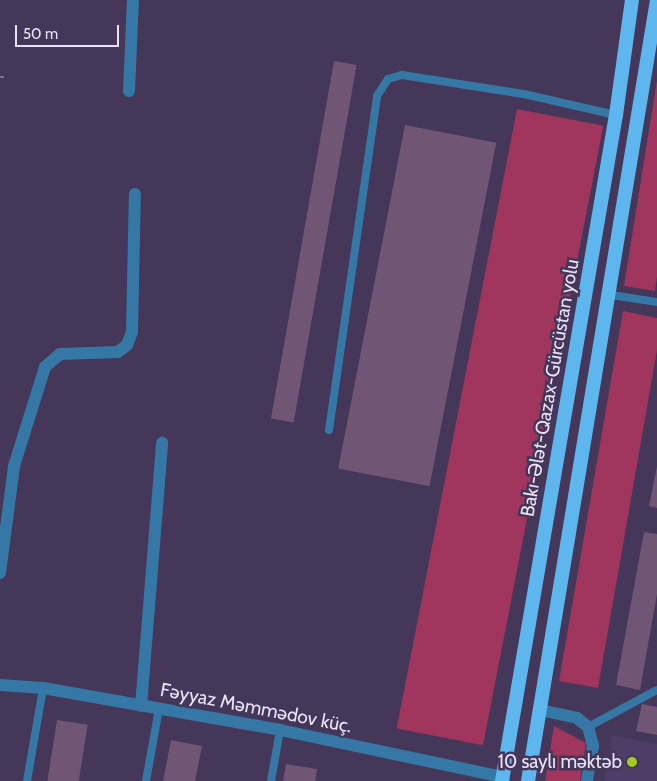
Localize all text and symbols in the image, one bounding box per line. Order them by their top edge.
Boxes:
scale bar [18,15,121,47]
text: 50 m [23,25,58,43]
street label: Bakı-Ələt-Qazax-Gürcüstan yolu [516,257,584,519]
street label: Fəyyaz Məmmədov küç. [158,678,354,738]
place label: 10 saylı məktəb [498,751,622,773]
marker: 10 saylı məktəb [626,756,638,768]

